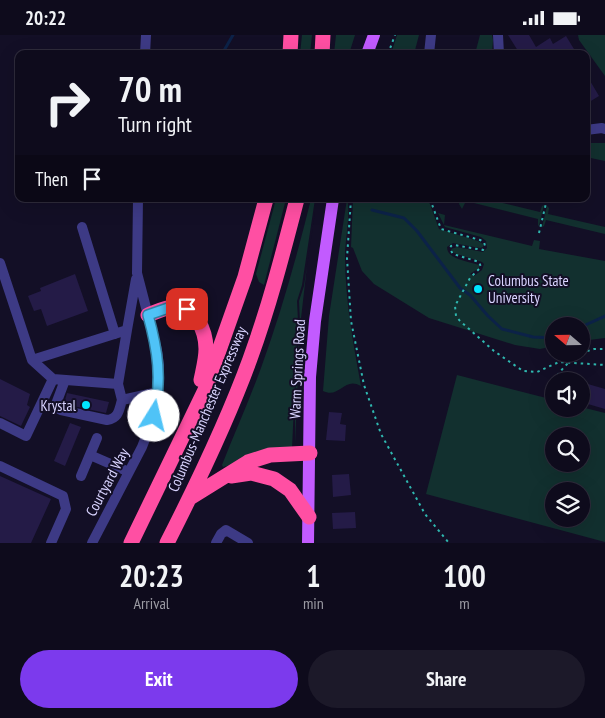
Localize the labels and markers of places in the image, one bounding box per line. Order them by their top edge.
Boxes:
place label: Columbus State University [488,271,569,307]
marker: Columbus State University [472,283,484,295]
pin [166,288,208,330]
place label: Krystal [40,396,76,415]
marker: Krystal [80,399,92,411]

